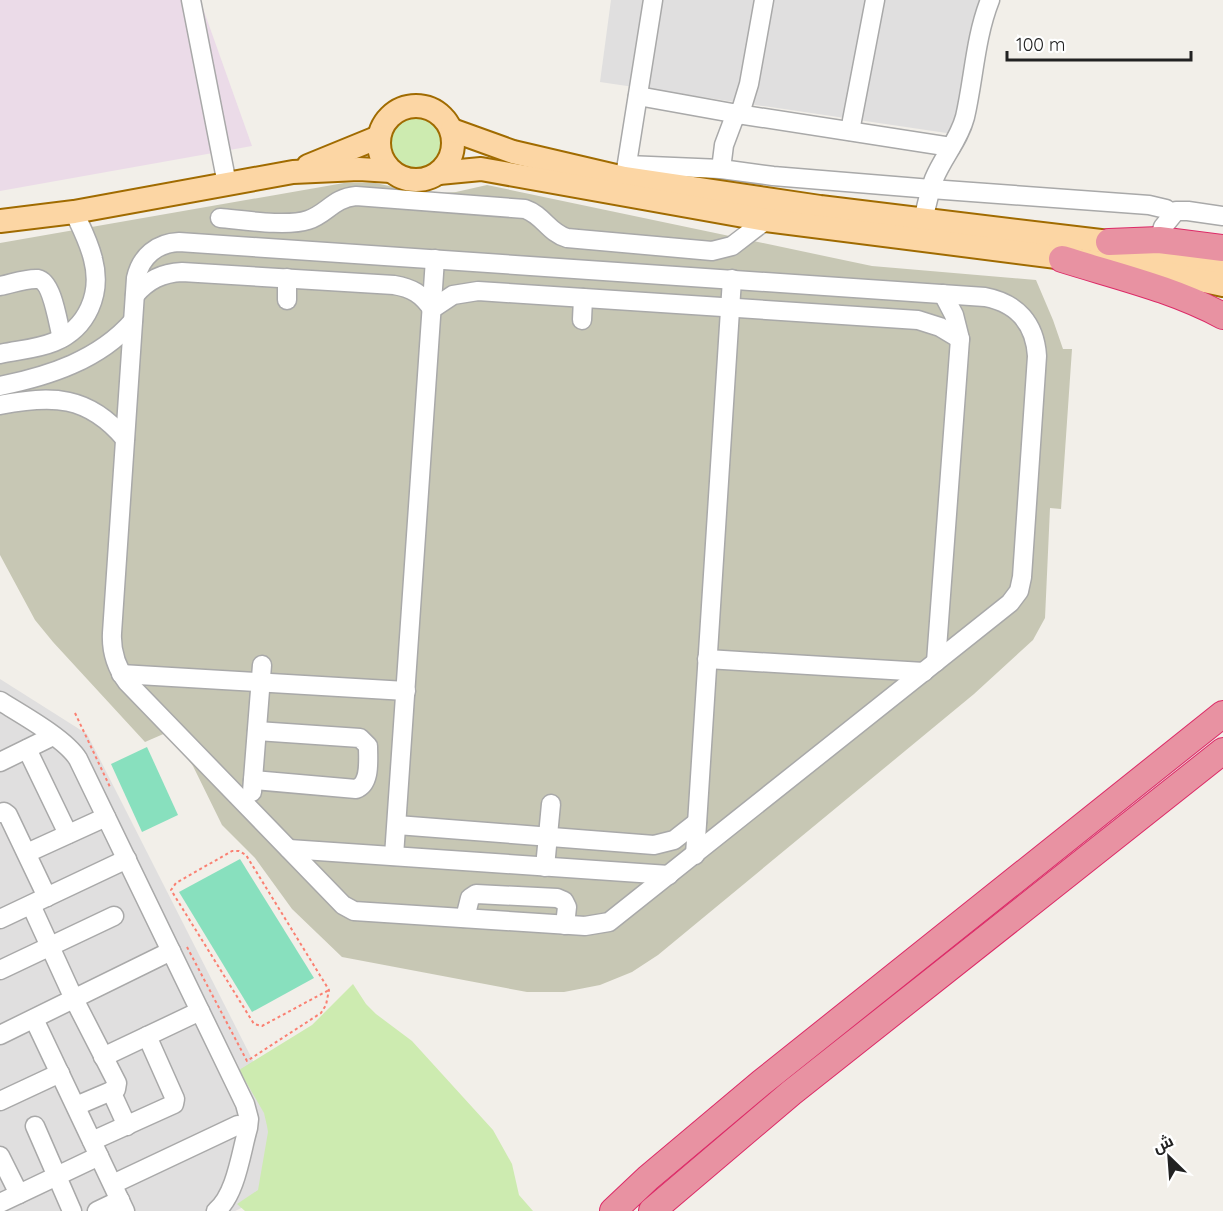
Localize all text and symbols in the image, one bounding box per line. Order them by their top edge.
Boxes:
scale bar [1007,24,1192,62]
text: 100 m [1016,33,1065,56]
north arrow [1139,1127,1199,1187]
text: ش [1149,1130,1176,1157]

